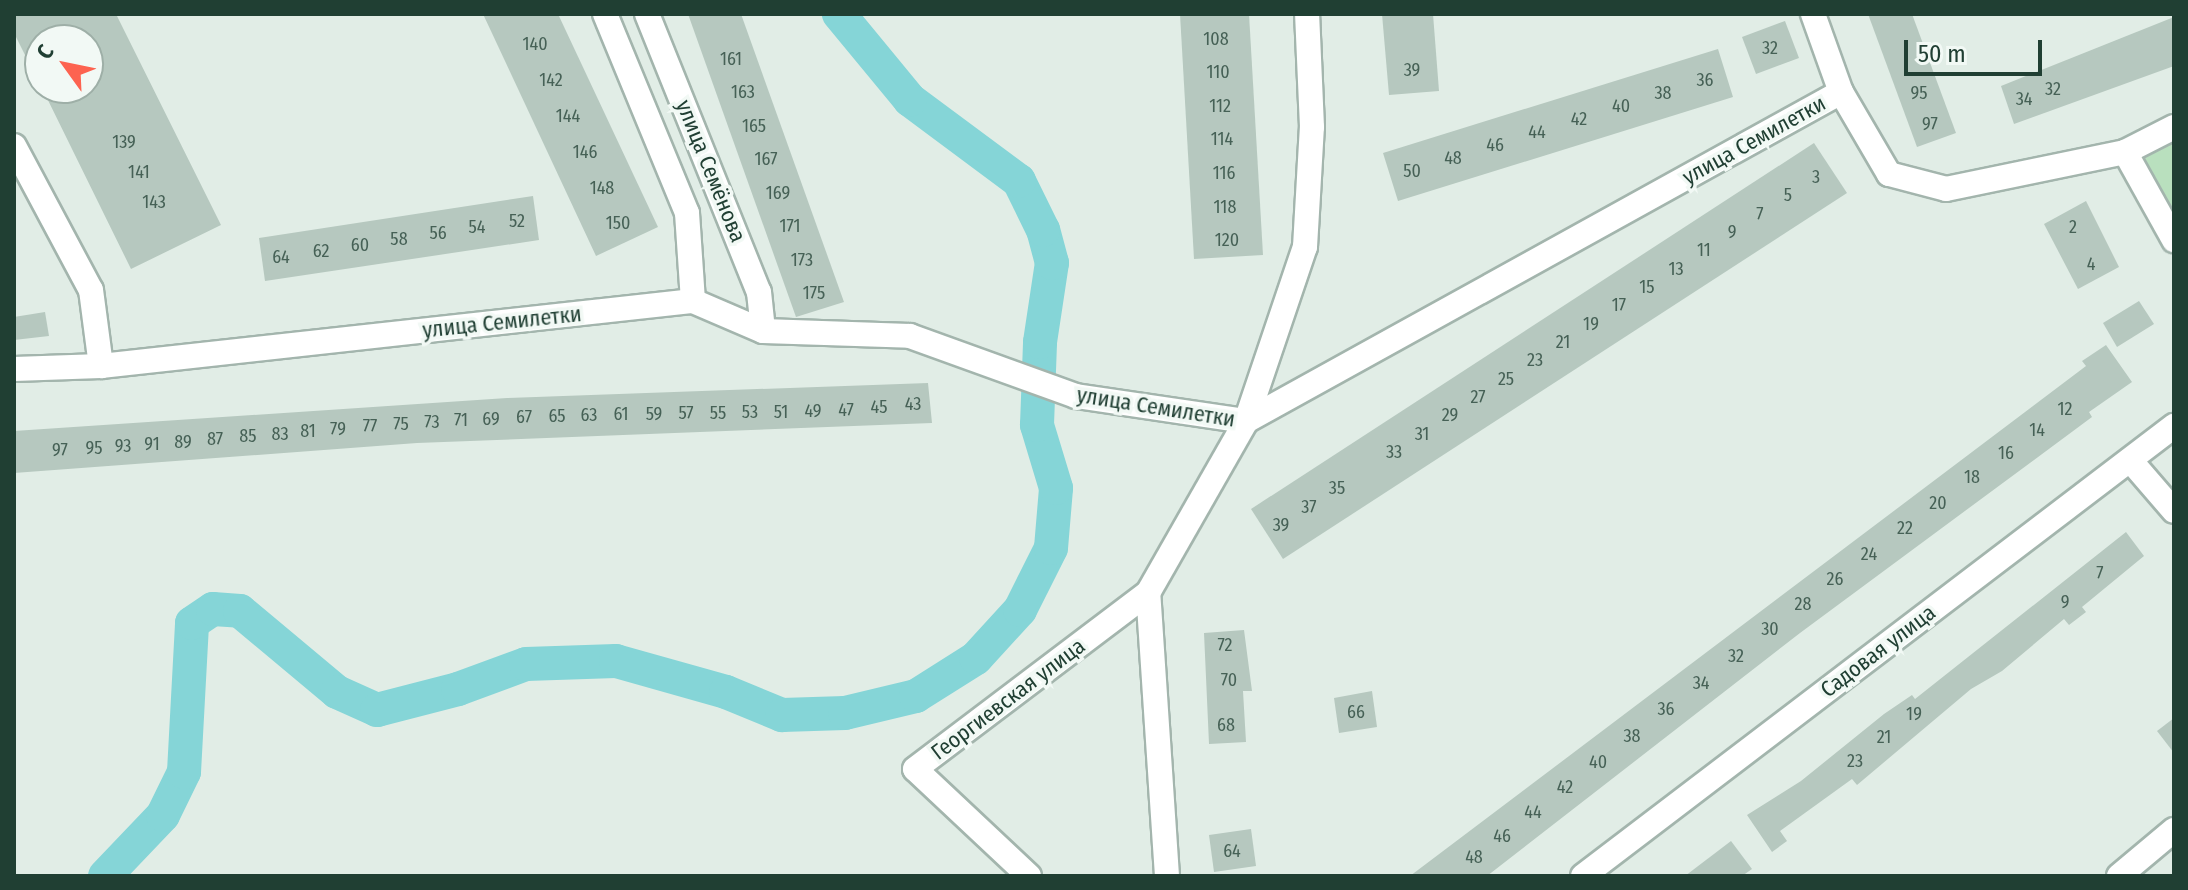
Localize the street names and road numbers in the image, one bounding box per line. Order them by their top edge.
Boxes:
street label: улица Семилетки [1678,90,1830,190]
street label: улица Семёнова [670,96,752,246]
street label: улица Семилетки [421,301,583,343]
street label: улица Семилетки [1075,381,1237,433]
street label: Садовая улица [1815,599,1941,703]
street label: Георгиевская улица [926,633,1090,765]

